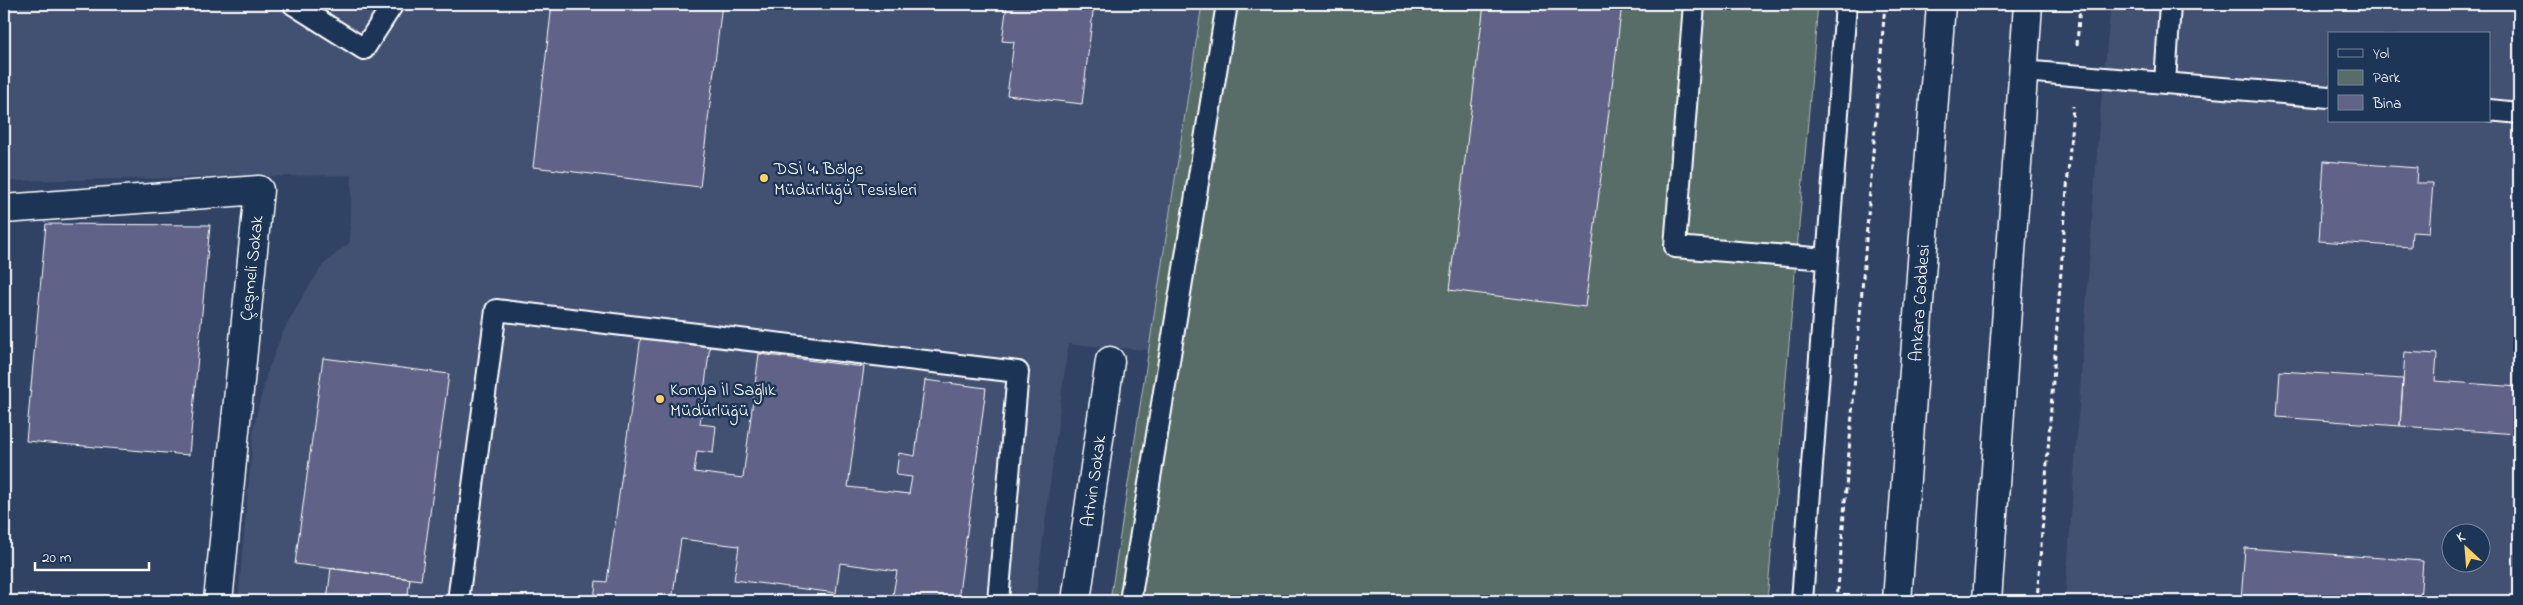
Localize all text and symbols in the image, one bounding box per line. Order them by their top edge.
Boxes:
legend [2328,32,2490,122]
text: Yol [2373,43,2389,65]
text: Park [2373,67,2401,89]
text: Bina [2372,93,2401,115]
place label: DSİ 4. Bölge Müdürlüğü Tesisleri [773,157,917,205]
marker: DSİ 4. Bölge Müdürlüğü Tesisleri [758,172,770,184]
street label: Çeşmeli Sokak [235,214,271,322]
street label: Ankara Caddesi [1904,244,1938,363]
place label: Konya İl Sağlık Müdürlüğü [670,378,776,426]
marker: Konya İl Sağlık Müdürlüğü [654,393,666,405]
street label: Artvin Sokak [1076,434,1114,529]
north arrow [2440,522,2490,572]
text: K [2453,526,2470,549]
scale bar [35,540,149,572]
text: 20 m [42,547,72,569]

